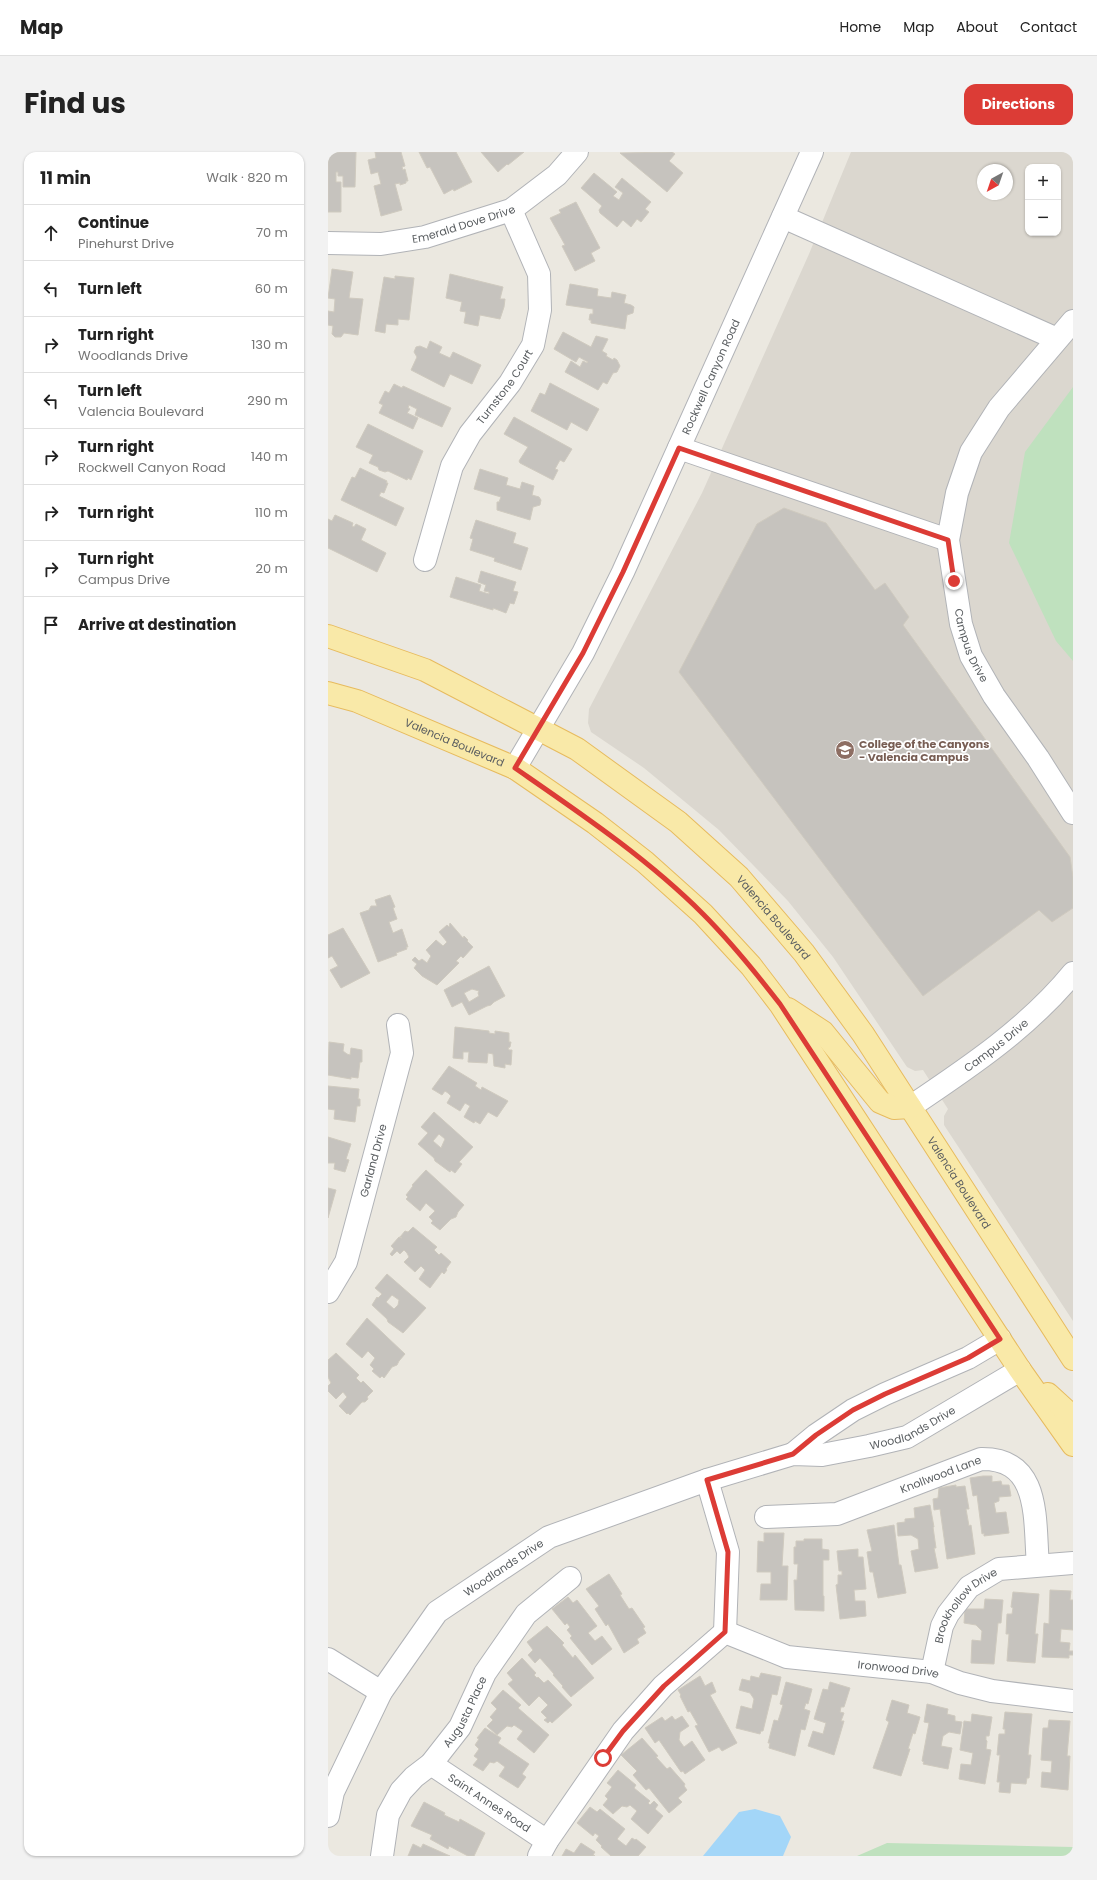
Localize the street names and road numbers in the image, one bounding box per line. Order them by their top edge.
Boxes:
street label: Emerald Dove Drive [411,201,519,247]
street label: Rockwell Canyon Road [678,316,744,437]
street label: Turnstone Court [472,346,536,428]
street label: Campus Drive [951,607,992,685]
street label: Valencia Boulevard [402,714,507,771]
street label: Valencia Boulevard [733,872,814,963]
street label: Campus Drive [961,1015,1032,1076]
street label: Garland Drive [356,1122,391,1199]
street label: Valencia Boulevard [923,1133,995,1232]
street label: Woodlands Drive [868,1402,959,1454]
street label: Knollwood Lane [898,1452,984,1497]
street label: Woodlands Drive [460,1535,547,1600]
street label: Brookhollow Drive [930,1564,1000,1645]
street label: Ironwood Drive [857,1656,942,1682]
street label: Augusta Place [439,1673,491,1751]
street label: Saint Annes Road [445,1769,534,1836]

